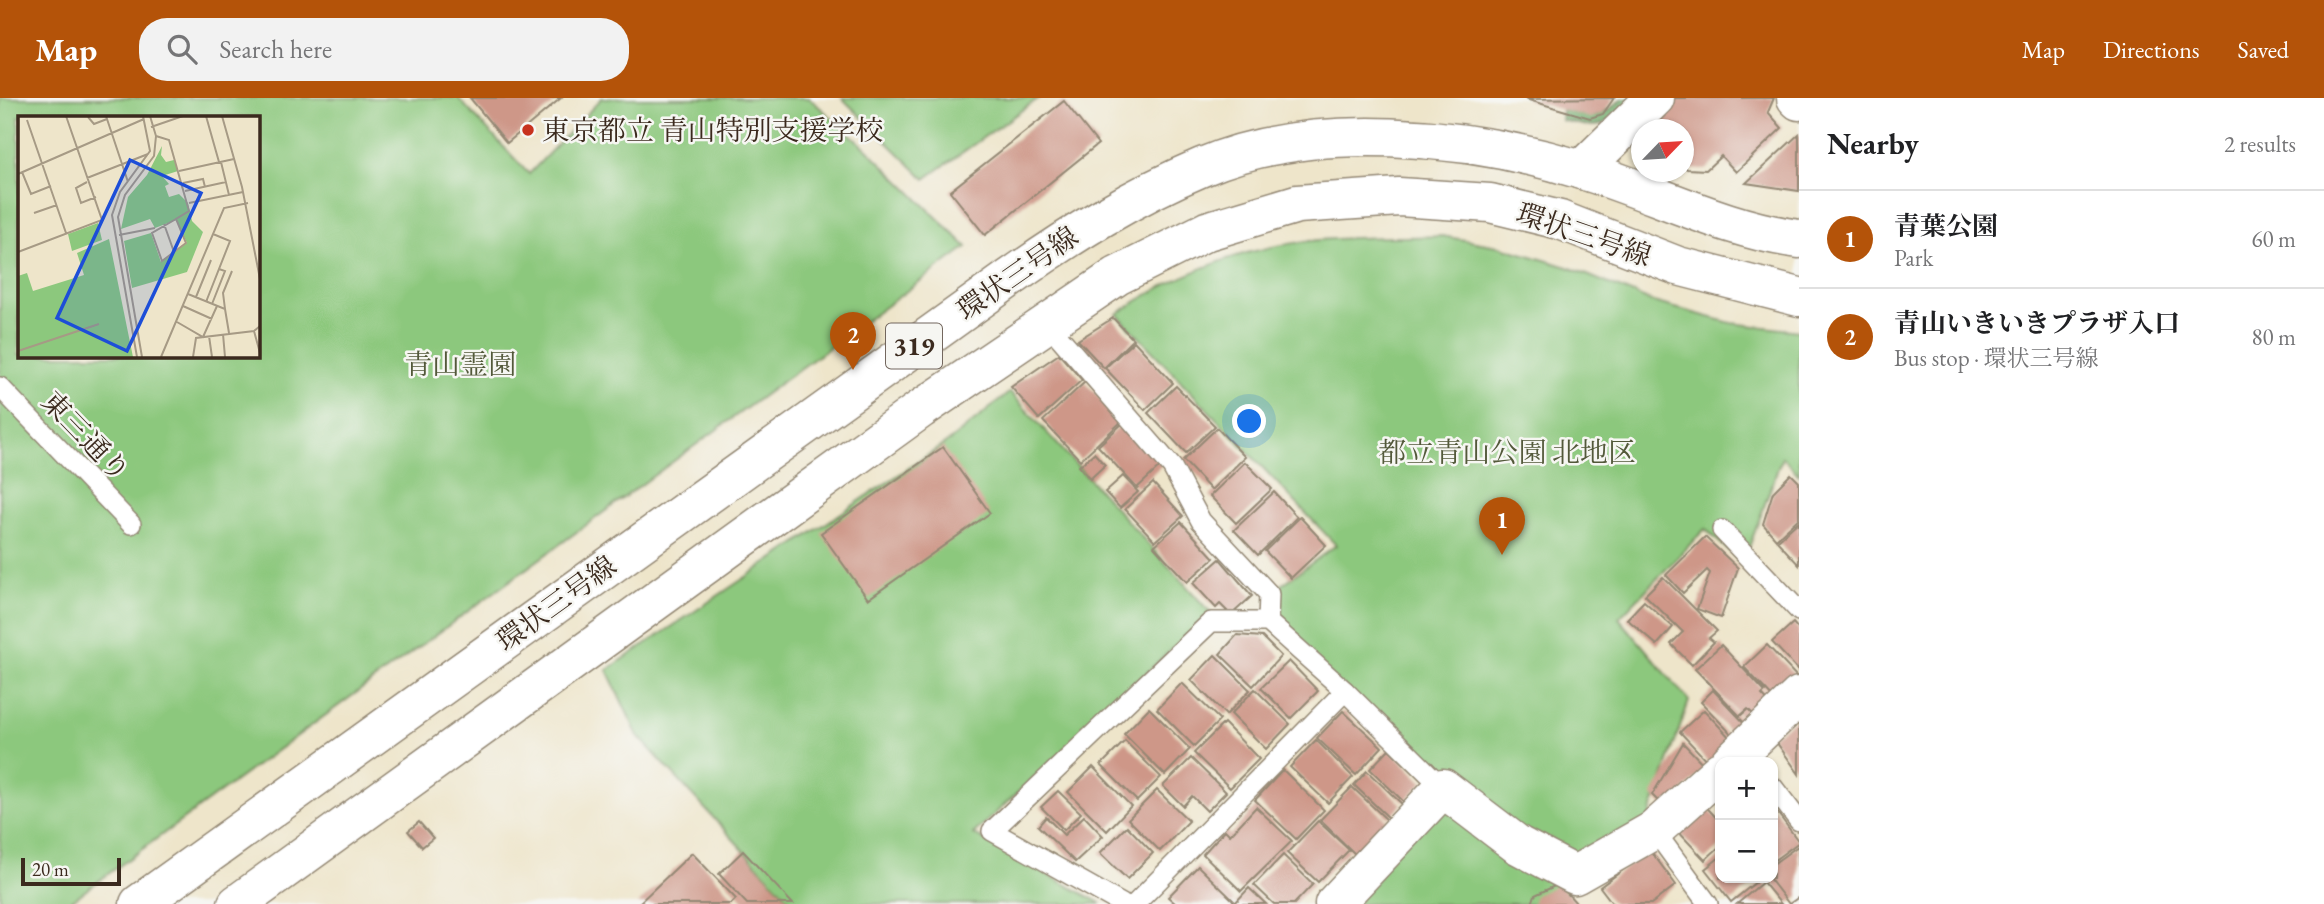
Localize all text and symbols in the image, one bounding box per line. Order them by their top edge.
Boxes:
search box [139,18,629,81]
text: Map [35,28,97,71]
icon: search [163,30,201,68]
text: Search here [219,32,332,66]
text: Map [2022,34,2065,65]
text: Directions [2103,34,2200,65]
text: Saved [2238,34,2289,65]
place label: 東京都立 青山特別支援学校 [542,112,884,148]
inset map [18,116,259,357]
north arrow [1631,119,1694,182]
marker: 東京都立 青山特別支援学校 [520,122,536,138]
text: Nearby [1827,124,1919,163]
text: 2 results [2224,129,2296,159]
street label: 環状三号線 [1512,194,1656,274]
text: 青葉公園 [1894,209,1998,243]
street label: 環状三号線 [949,218,1085,328]
text: 1 [1844,224,1856,254]
text: 60 m [2251,224,2296,254]
text: Park [1894,243,1933,273]
text: 青山いきいきプラザ入口 [1894,306,2180,340]
pin: 2 [830,312,876,370]
text: 2 [1844,322,1856,352]
text: 80 m [2251,322,2296,352]
road number: 319 [886,324,942,368]
text: Bus stop · 環状三号線 [1894,343,2098,373]
park label: 青山霊園 [404,346,516,382]
street label: 東三通り [34,383,138,489]
your location [1232,404,1266,438]
park label: 都立青山公園 北地区 [1378,434,1636,470]
pin: 1 [1479,497,1525,555]
street label: 環状三号線 [489,547,623,659]
map controls [1715,757,1778,883]
button: + [1715,757,1778,820]
button: − [1715,820,1778,883]
scale bar [21,855,121,887]
text: 20 m [32,857,69,882]

